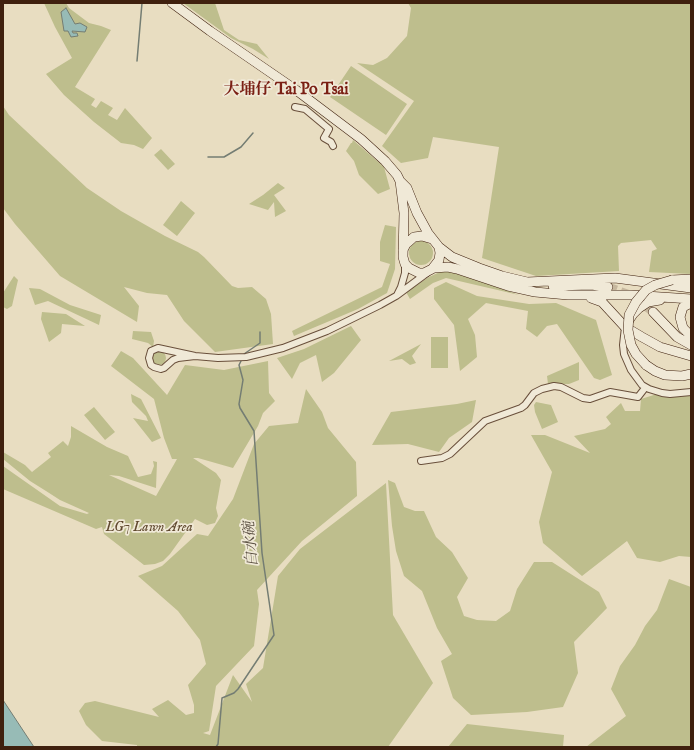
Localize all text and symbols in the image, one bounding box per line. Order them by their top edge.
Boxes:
district label: 大埔仔 Tai Po Tsai [224,81,348,101]
park label: LG7 Lawn Area [105,520,193,536]
water label: 白水碗 [241,521,263,567]

